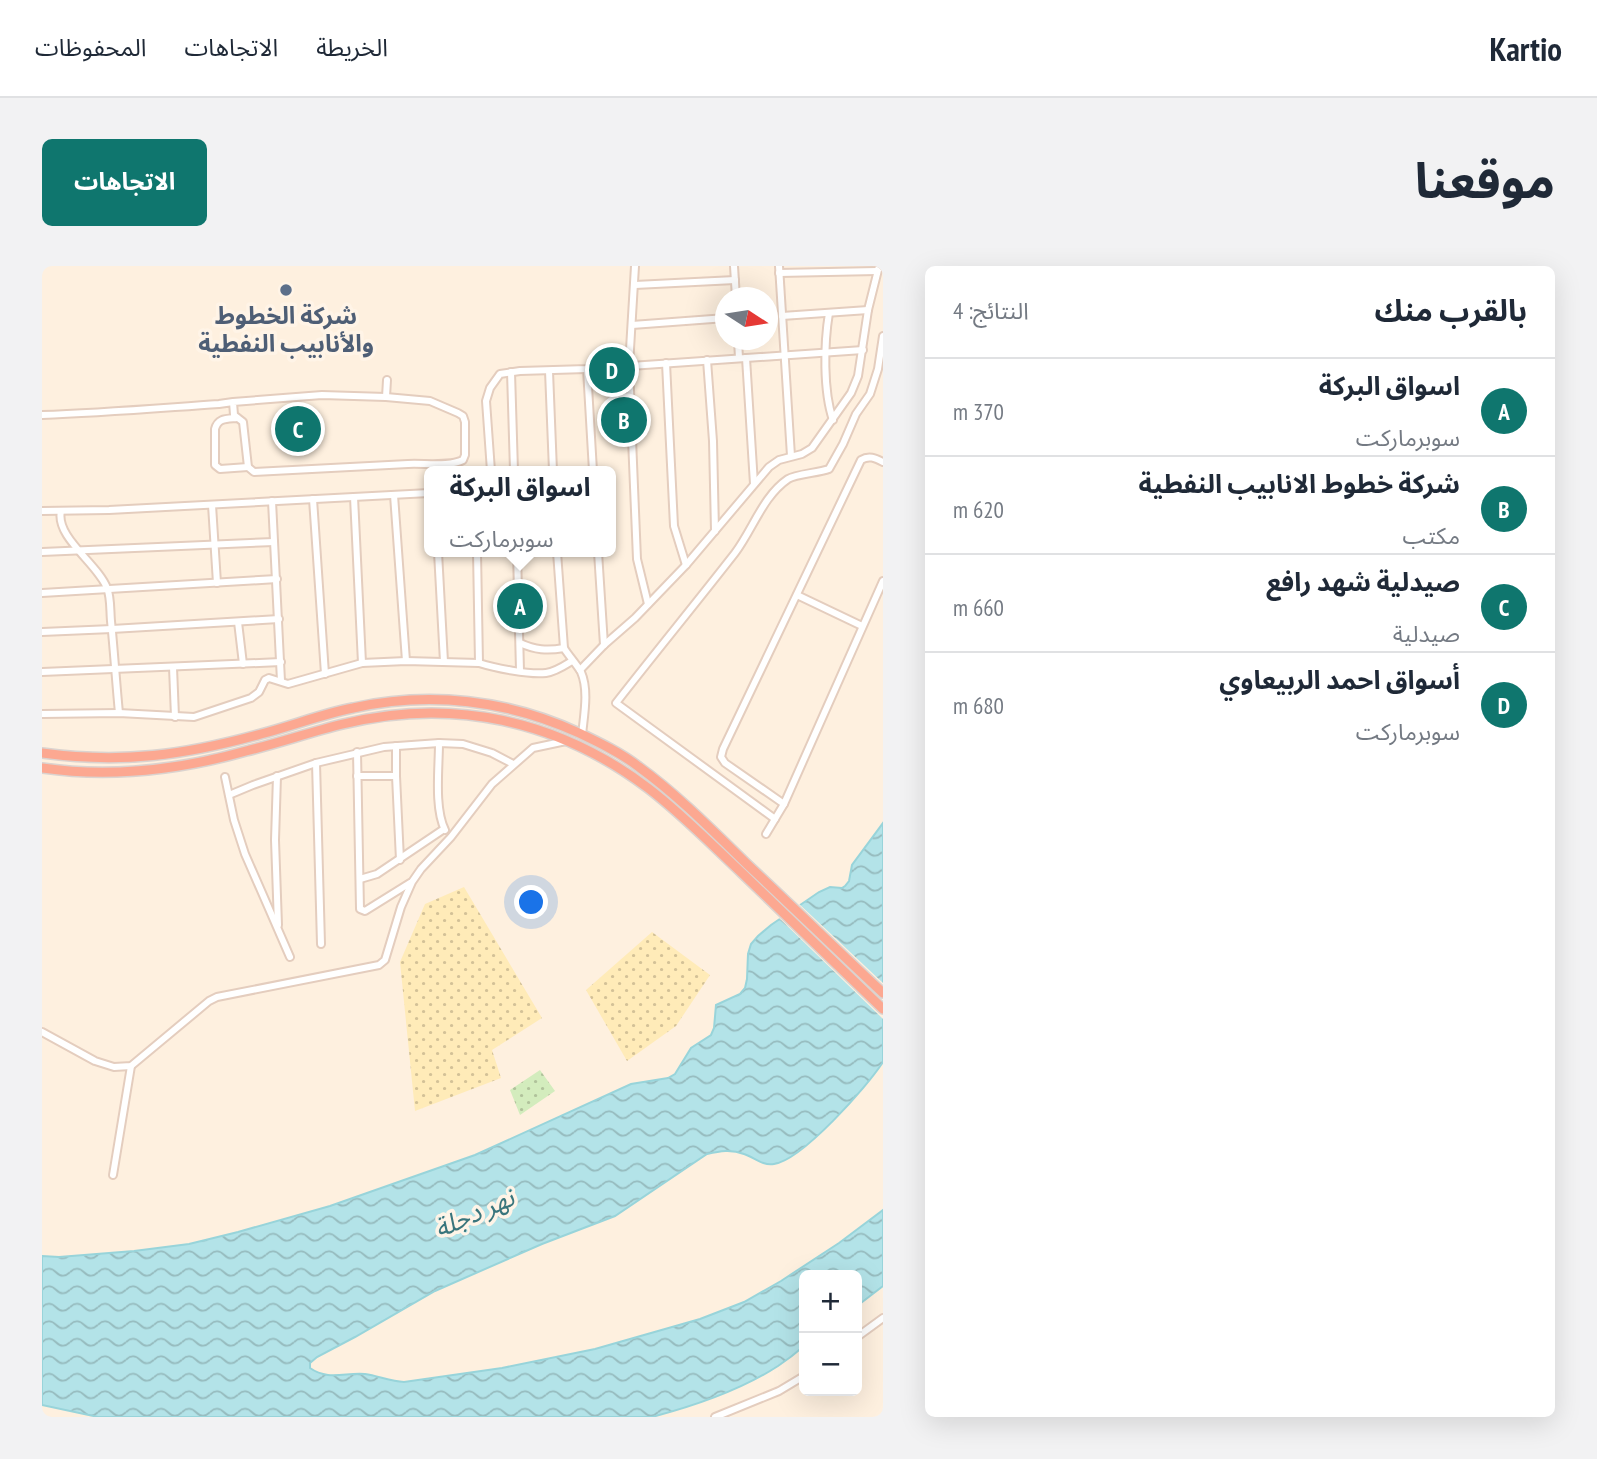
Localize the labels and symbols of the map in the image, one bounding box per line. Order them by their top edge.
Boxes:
marker: شركة الخطوط والأنابيب النفطية [278,282,294,298]
north arrow [715,287,778,350]
place label: شركة الخطوط والأنابيب النفطية [198,300,374,359]
pin: D [589,344,635,396]
pin: B [601,394,647,446]
pin: C [275,403,321,455]
pin: A [497,580,543,632]
your location [514,885,548,919]
water label: نهر دجلة [429,1179,521,1245]

